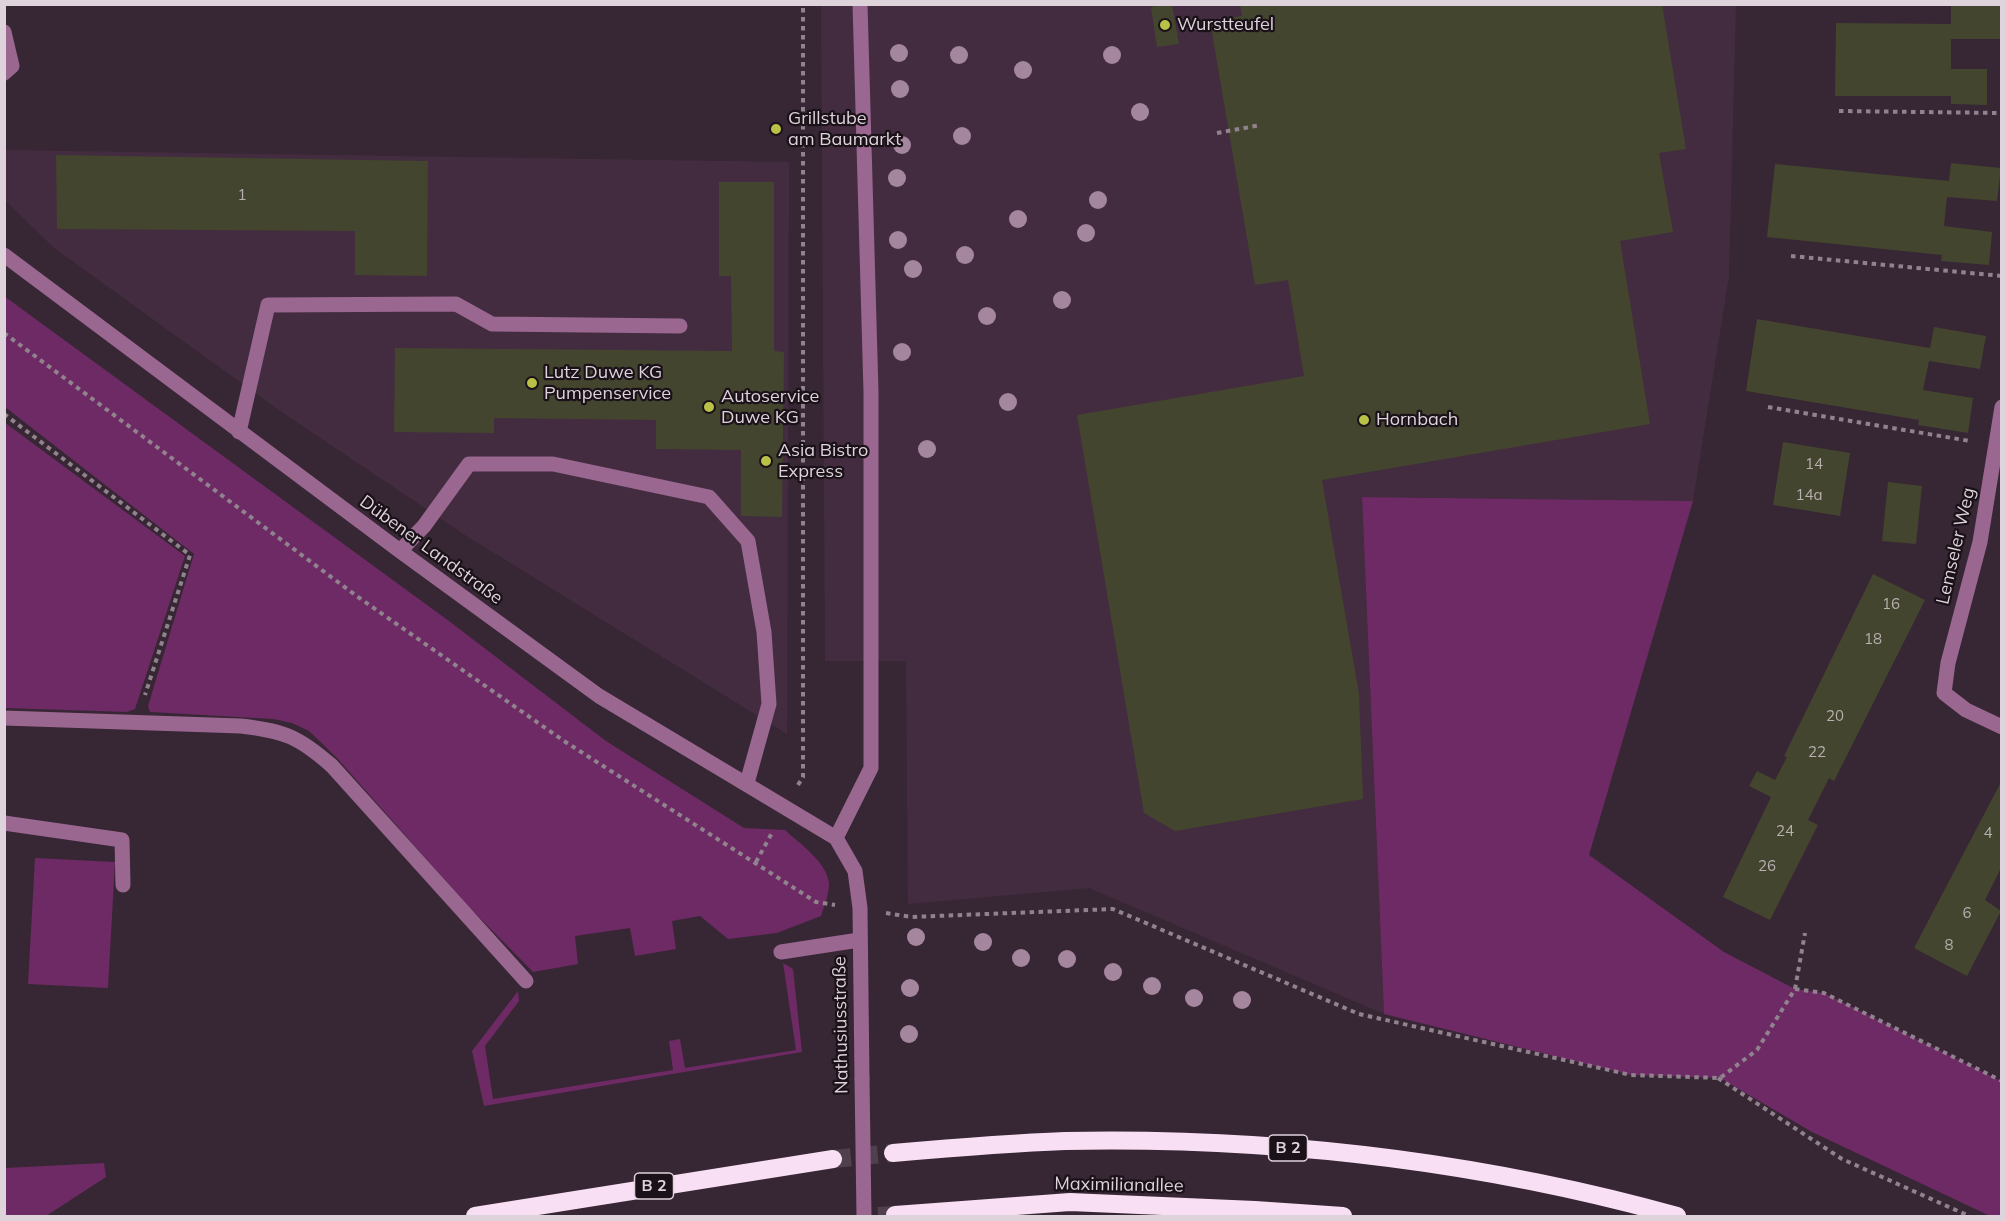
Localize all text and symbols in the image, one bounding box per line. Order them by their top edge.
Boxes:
place label: Wurstteufel [1177,14,1274,36]
marker: Wurstteufel [1158,18,1172,32]
place label: Grillstube am Baumarkt [788,108,901,150]
marker: Grillstube am Baumarkt [769,122,783,136]
house number: 1 [238,186,246,204]
place label: Lutz Duwe KG Pumpenservice [544,362,671,404]
marker: Lutz Duwe KG Pumpenservice [525,376,539,390]
place label: Autoservice Duwe KG [721,386,819,428]
marker: Autoservice Duwe KG [702,400,716,414]
place label: Hornbach [1376,409,1458,431]
marker: Hornbach [1357,413,1371,427]
place label: Asia Bistro Express [778,440,868,482]
marker: Asia Bistro Express [759,454,773,468]
house number: 14 [1805,455,1823,473]
house number: 14a [1796,486,1822,504]
street label: Lemseler Weg [1932,486,1980,606]
street label: Dübener Landstraße [355,491,507,609]
house number: 16 [1882,595,1900,613]
house number: 18 [1864,630,1882,648]
house number: 20 [1826,707,1844,725]
house number: 22 [1808,743,1826,761]
house number: 24 [1776,822,1794,840]
house number: 4 [1984,824,1992,842]
house number: 26 [1758,857,1776,875]
house number: 6 [1963,904,1971,922]
house number: 8 [1945,936,1953,954]
street label: Nathusiusstraße [829,956,853,1094]
road number: B 2 [1268,1135,1308,1161]
road number: B 2 [634,1173,674,1199]
street label: Maximilianallee [1054,1173,1184,1197]

